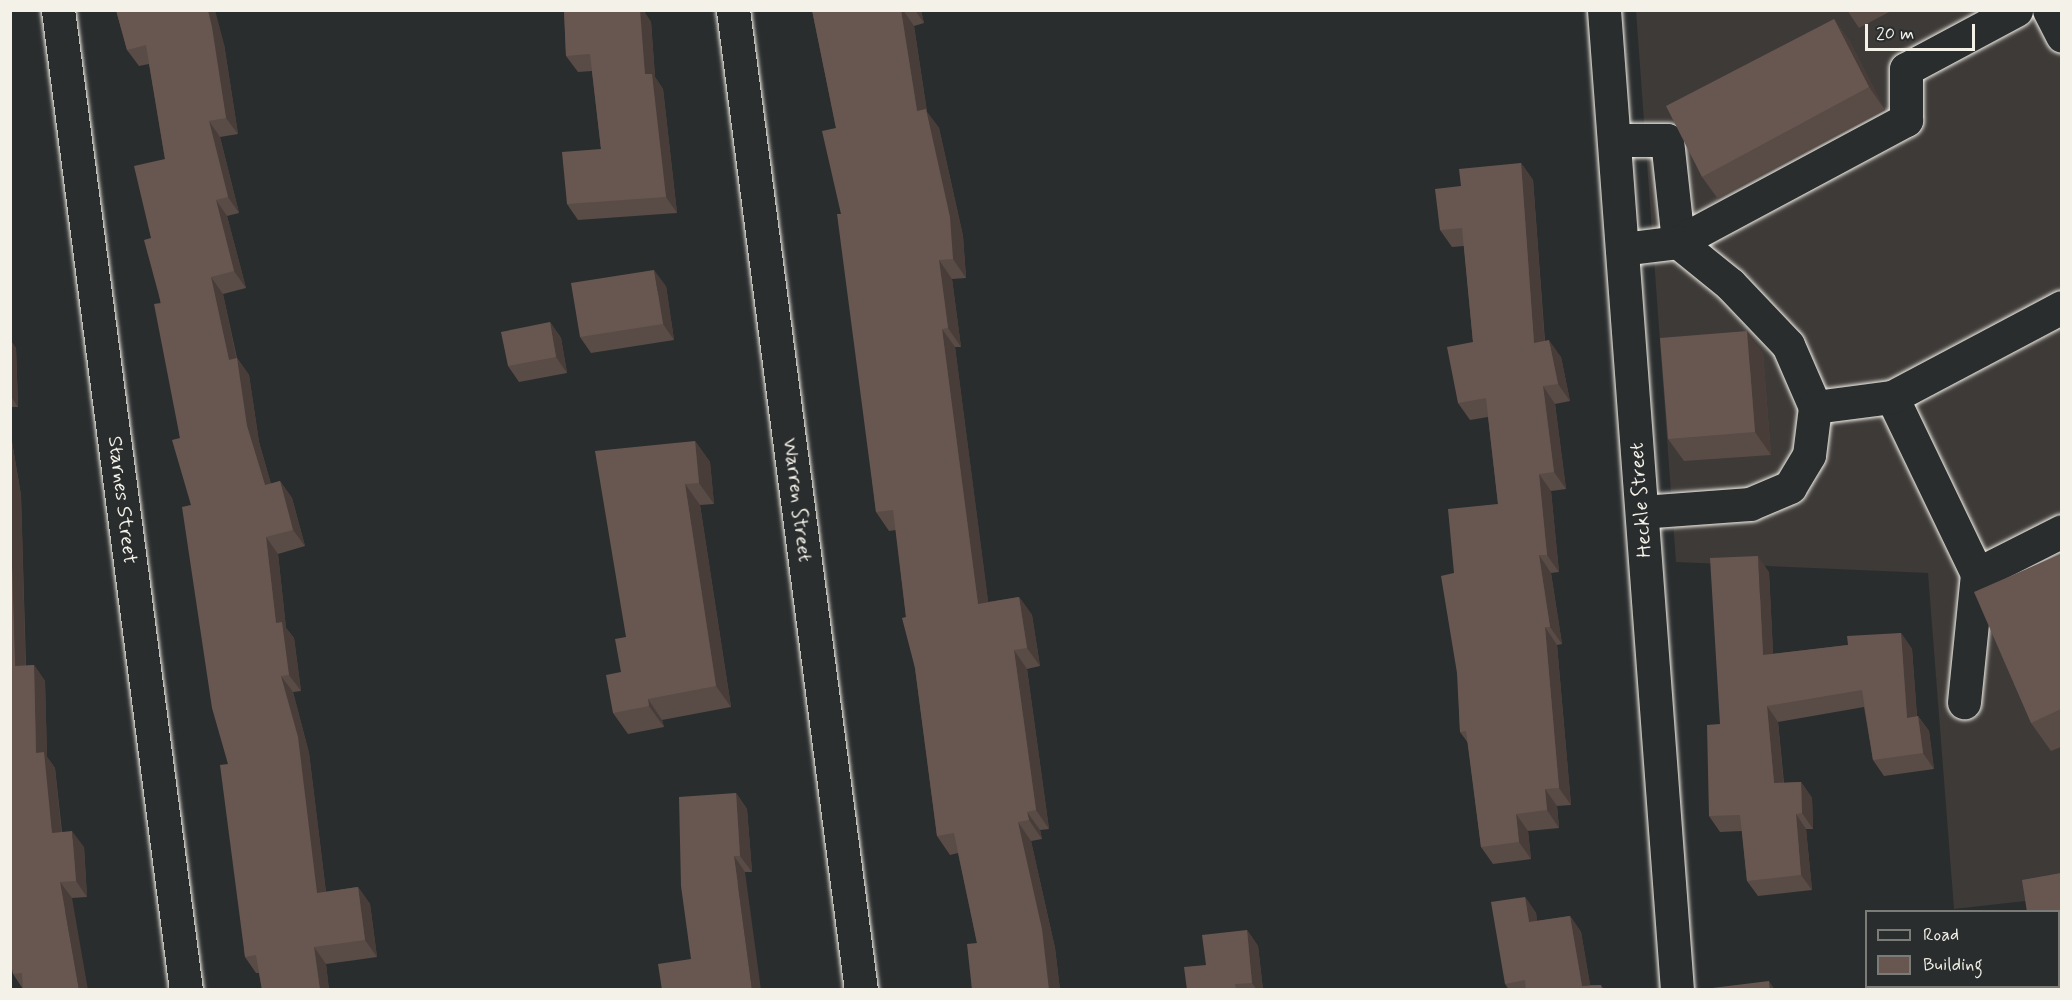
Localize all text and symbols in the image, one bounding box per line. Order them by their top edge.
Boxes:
scale bar [1868,12,1978,50]
text: 20 m [1876,22,1914,46]
street label: Starnes Street [102,435,142,565]
street label: Warren Street [777,435,817,565]
street label: Heckle Street [1625,440,1657,560]
legend [1865,910,2060,988]
text: Road [1923,923,1959,947]
text: Building [1923,953,1983,977]

